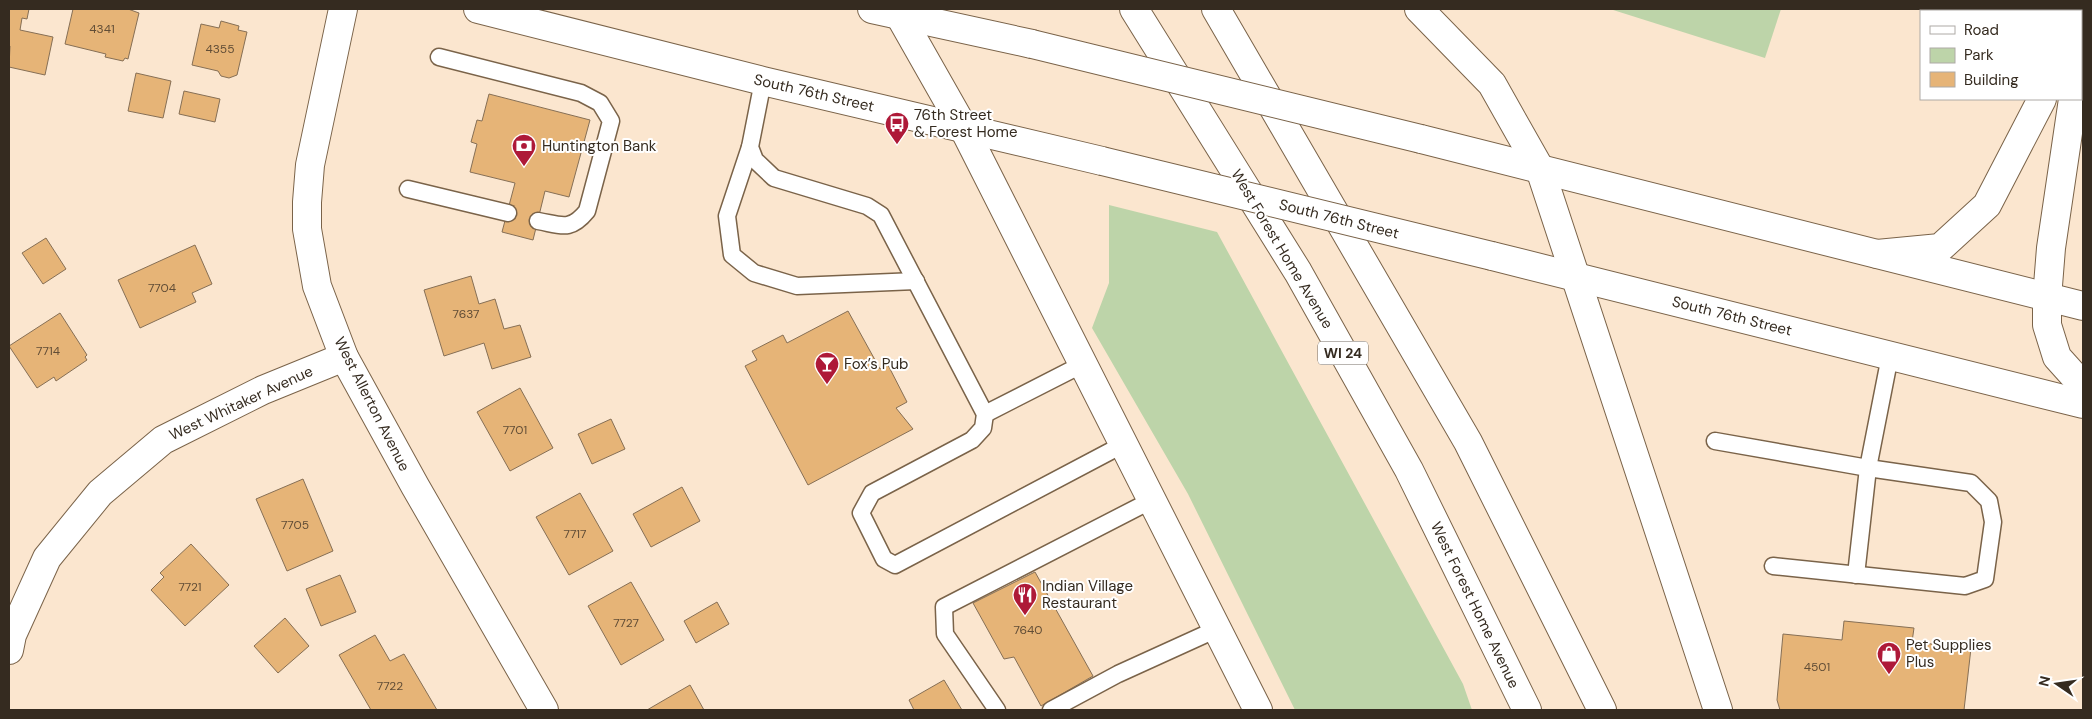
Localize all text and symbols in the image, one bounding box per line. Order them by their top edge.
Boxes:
legend [1920,10,2082,100]
text: Road [1964,20,1999,40]
house number: 4341 [89,21,115,37]
house number: 4355 [205,41,235,57]
text: Park [1964,45,1994,65]
street label: South 76th Street [752,69,876,117]
text: Building [1964,70,2019,90]
place label: 76th Street & Forest Home [914,105,1017,142]
bus stop icon: 76th Street & Forest Home [884,111,910,145]
bank icon: Huntington Bank [511,133,537,167]
place label: Huntington Bank [542,136,657,156]
street label: West Forest Home Avenue [1226,166,1338,332]
street label: South 76th Street [1277,194,1401,244]
house number: 7704 [148,280,176,296]
street label: South 76th Street [1670,291,1794,341]
house number: 7637 [453,306,479,322]
street label: West Allerton Avenue [329,333,415,475]
road number: WI 24 [1318,342,1368,364]
house number: 7714 [36,343,60,359]
bar icon: Fox’s Pub [814,351,840,385]
place label: Fox’s Pub [844,354,908,374]
street label: West Whitaker Avenue [166,361,316,445]
house number: 7701 [503,422,527,438]
house number: 7705 [281,517,309,533]
street label: West Forest Home Avenue [1426,518,1524,692]
house number: 7717 [563,526,587,542]
place label: Indian Village Restaurant [1042,576,1133,613]
house number: 7721 [178,579,202,595]
restaurant icon: Indian Village Restaurant [1012,582,1038,616]
house number: 7727 [613,615,639,631]
house number: 7640 [1013,622,1043,638]
place label: Pet Supplies Plus [1906,635,1991,672]
shop icon: Pet Supplies Plus [1876,641,1902,675]
house number: 4501 [1804,659,1830,675]
north arrow [2032,659,2082,709]
text: N [2034,674,2054,688]
house number: 7722 [377,678,403,694]

